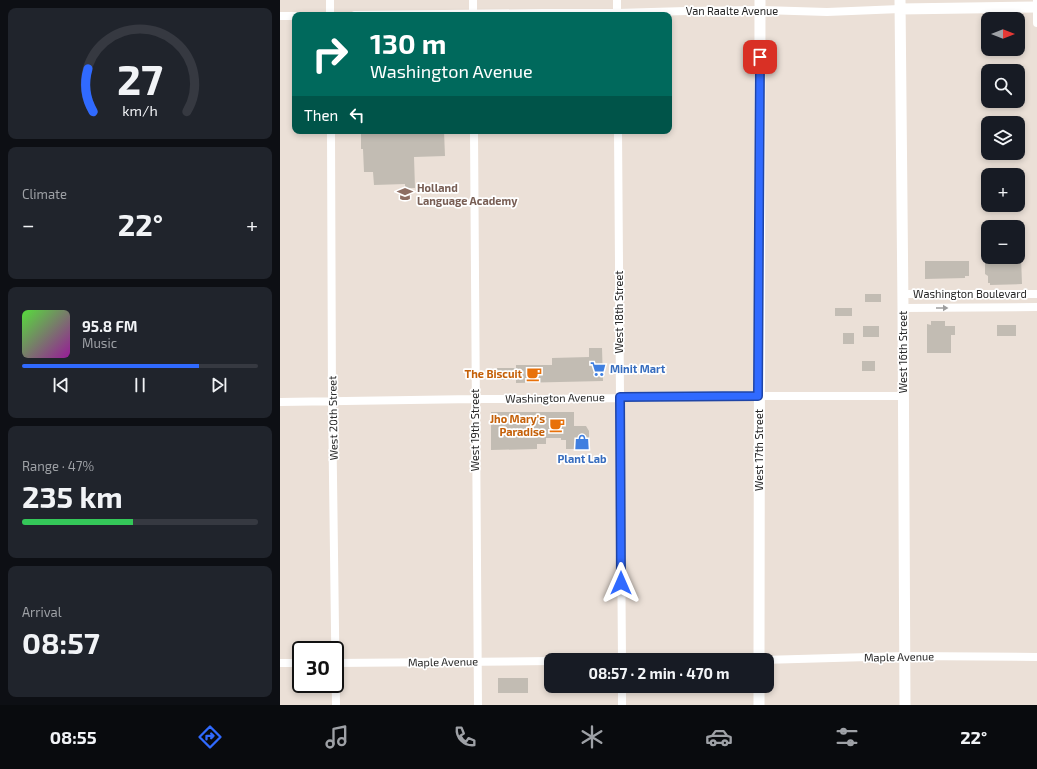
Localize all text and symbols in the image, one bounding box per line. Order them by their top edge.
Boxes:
street label: Van Raalte Avenue [686,4,778,17]
north arrow [981,12,1025,56]
map controls [981,12,1025,264]
text: 130 m [370,26,446,60]
icon: right [304,28,356,80]
pin [743,40,777,74]
icon: arrive [749,46,771,68]
text: 27 [117,53,163,103]
text: Washington Avenue [370,60,533,82]
button: search [981,64,1025,108]
text: km/h [122,101,158,118]
icon: left [346,104,368,126]
text: Then [304,106,338,124]
button: layers [981,116,1025,160]
button: + [981,168,1025,212]
place label: Holland Language Academy [417,181,518,208]
school or university icon: Holland Language Academy [396,185,414,203]
text: Climate [22,186,67,202]
text: 22° [118,206,163,242]
text: − [22,211,35,237]
text: + [246,211,258,237]
button: − [981,220,1025,264]
street label: West 18th Street [612,270,625,354]
street label: Washington Boulevard [913,287,1027,300]
one-way arrow [936,305,949,311]
street label: West 16th Street [896,311,909,393]
text: 95.8 FM [82,317,137,335]
text: Music [82,335,117,351]
supermarket icon: Minit Mart [589,360,607,378]
place label: Minit Mart [610,362,666,375]
cafe icon: The Biscuit [525,365,543,383]
place label: The Biscuit [465,367,522,380]
icon: previous [50,374,72,396]
icon: pause [129,374,151,396]
icon: next [208,374,230,396]
street label: West 20th Street [325,376,340,461]
street label: West 19th Street [468,389,481,471]
street label: Washington Avenue [505,390,605,405]
street label: West 17th Street [752,409,765,491]
place label: Jho Mary's Paradise [490,412,545,438]
cafe icon: Jho Mary's Paradise [548,416,566,434]
shop icon: Plant Lab [573,433,591,451]
place label: Plant Lab [558,452,607,465]
text: Range · 47% [22,458,94,474]
text: 235 km [22,478,123,514]
position arrow [600,562,642,604]
text: Arrival [22,604,62,620]
text: 08:57 [22,624,100,660]
speed limit sign: 30 [292,641,344,693]
street label: Maple Avenue [864,649,934,664]
street label: Maple Avenue [408,654,478,669]
text: 08:57 · 2 min · 470 m [588,664,730,682]
icon: directions [196,723,224,751]
icon: music [323,723,351,751]
icon: phone [451,723,479,751]
icon: climate [578,723,606,751]
icon: car [705,723,733,751]
icon: filters [833,723,861,751]
text: 08:55 [50,726,97,748]
text: 22° [960,726,987,748]

